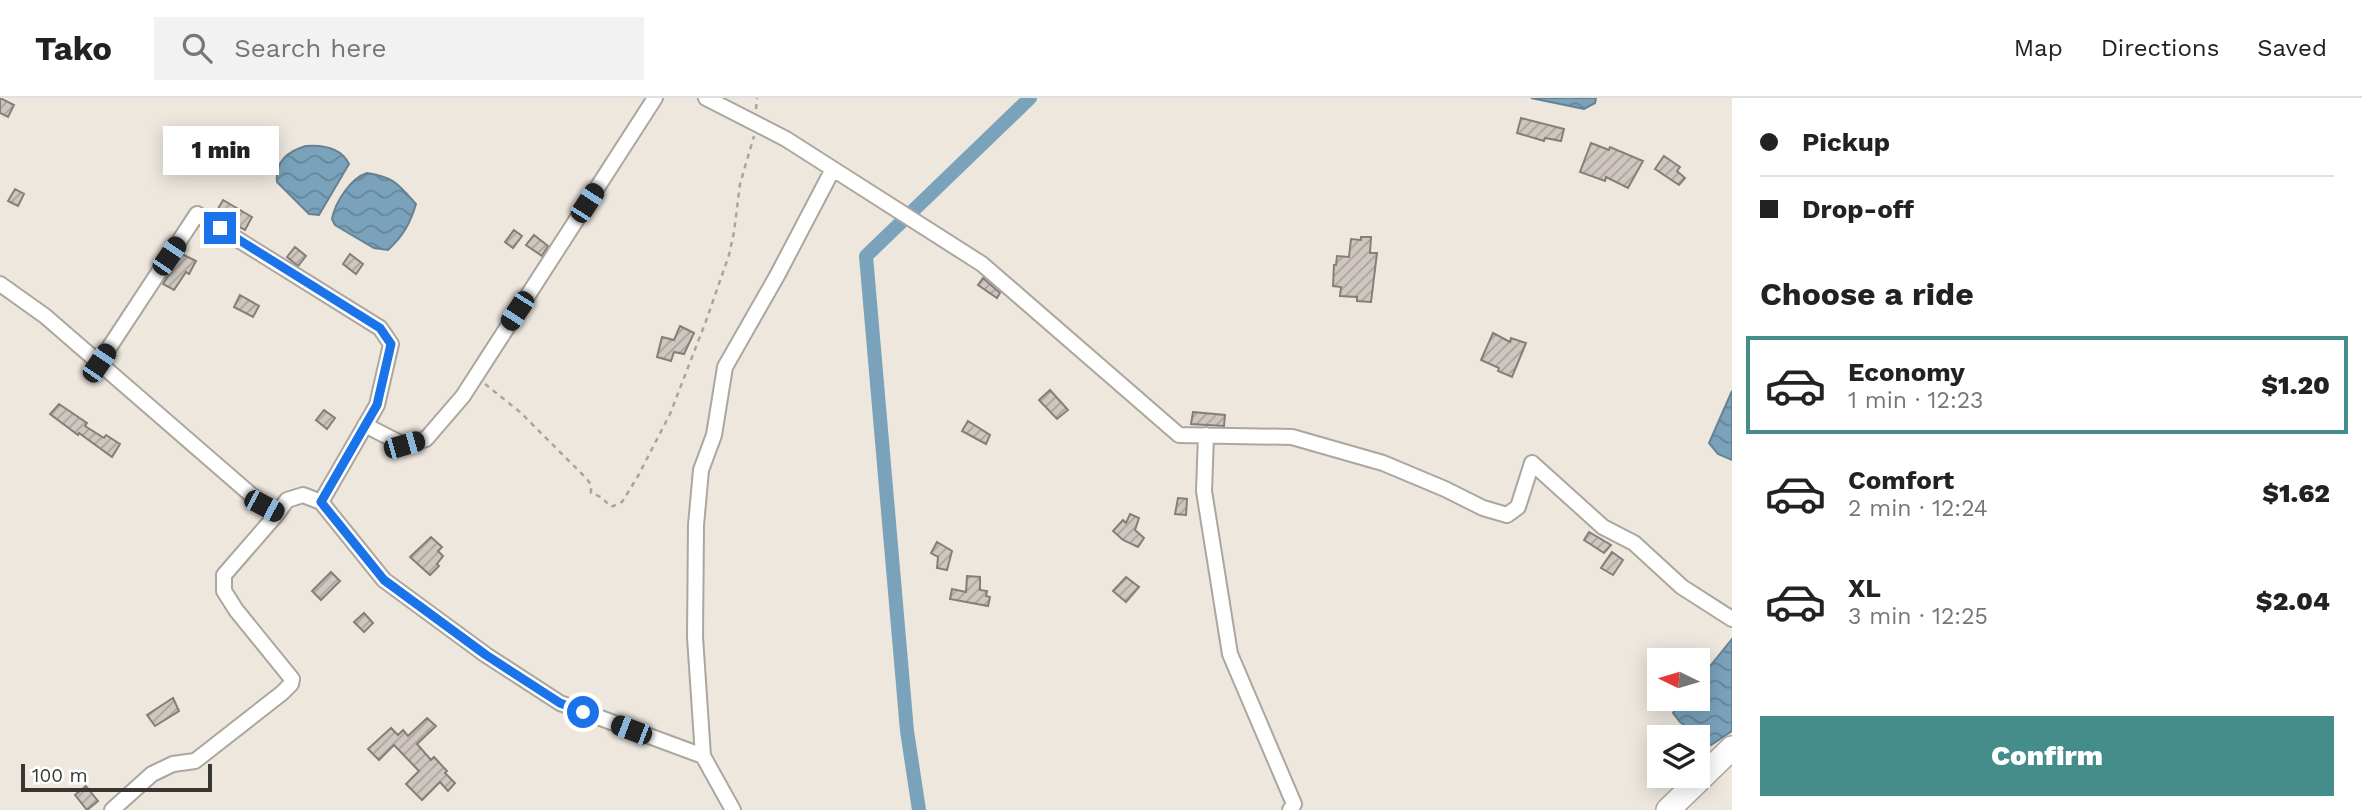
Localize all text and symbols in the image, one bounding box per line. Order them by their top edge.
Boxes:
search box [154,17,644,80]
text: Tako [35,29,112,68]
icon: search [178,29,216,67]
text: Search here [234,33,387,63]
text: Map [2014,34,2063,62]
text: Directions [2101,34,2219,62]
text: Saved [2257,34,2327,62]
callout: 1 min [162,127,278,176]
text: Pickup [1802,127,1890,157]
text: 1 min [191,137,251,164]
car [567,180,608,226]
text: Drop-off [1802,194,1914,224]
route end [204,212,236,244]
car [149,233,190,279]
text: Choose a ride [1760,275,1974,313]
car [497,288,538,334]
car [79,340,120,386]
icon: car [1764,354,1827,417]
text: Economy [1848,357,1965,387]
text: $1.20 [2261,370,2330,400]
text: 1 min · 12:23 [1848,387,1984,414]
car [381,429,428,461]
icon: car [1764,462,1827,525]
text: Comfort [1848,465,1954,495]
text: $1.62 [2262,478,2330,508]
car [241,487,288,525]
text: 2 min · 12:24 [1848,495,1988,522]
icon: car [1764,570,1827,633]
text: XL [1848,573,1881,603]
text: $2.04 [2256,586,2330,616]
text: 3 min · 12:25 [1848,603,1988,630]
north arrow [1647,648,1710,710]
map controls [1647,648,1710,788]
route start [567,696,599,728]
car [608,713,655,747]
button: Confirm [1760,716,2334,796]
button: layers [1647,725,1710,788]
scale bar [21,761,212,793]
text: 100 m [32,764,88,787]

